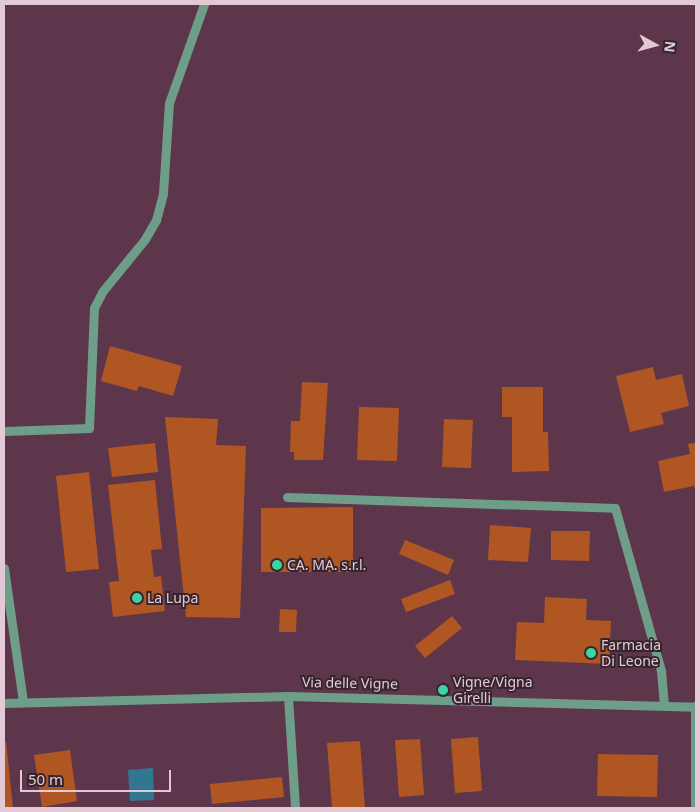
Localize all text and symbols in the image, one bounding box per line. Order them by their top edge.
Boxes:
north arrow [630,20,680,70]
text: N [660,40,681,54]
place label: CA. MA. s.r.l. [287,557,366,573]
marker: CA. MA. s.r.l. [271,559,283,571]
place label: La Lupa [147,590,198,606]
marker: La Lupa [131,592,143,604]
place label: Farmacia Di Leone [601,637,661,670]
marker: Farmacia Di Leone [585,647,597,659]
street label: Via delle Vigne [302,674,398,692]
place label: Vigne/Vigna Girelli [453,674,533,706]
marker: Vigne/Vigna Girelli [437,684,449,696]
scale bar [22,760,174,792]
text: 50 m [28,769,63,789]

